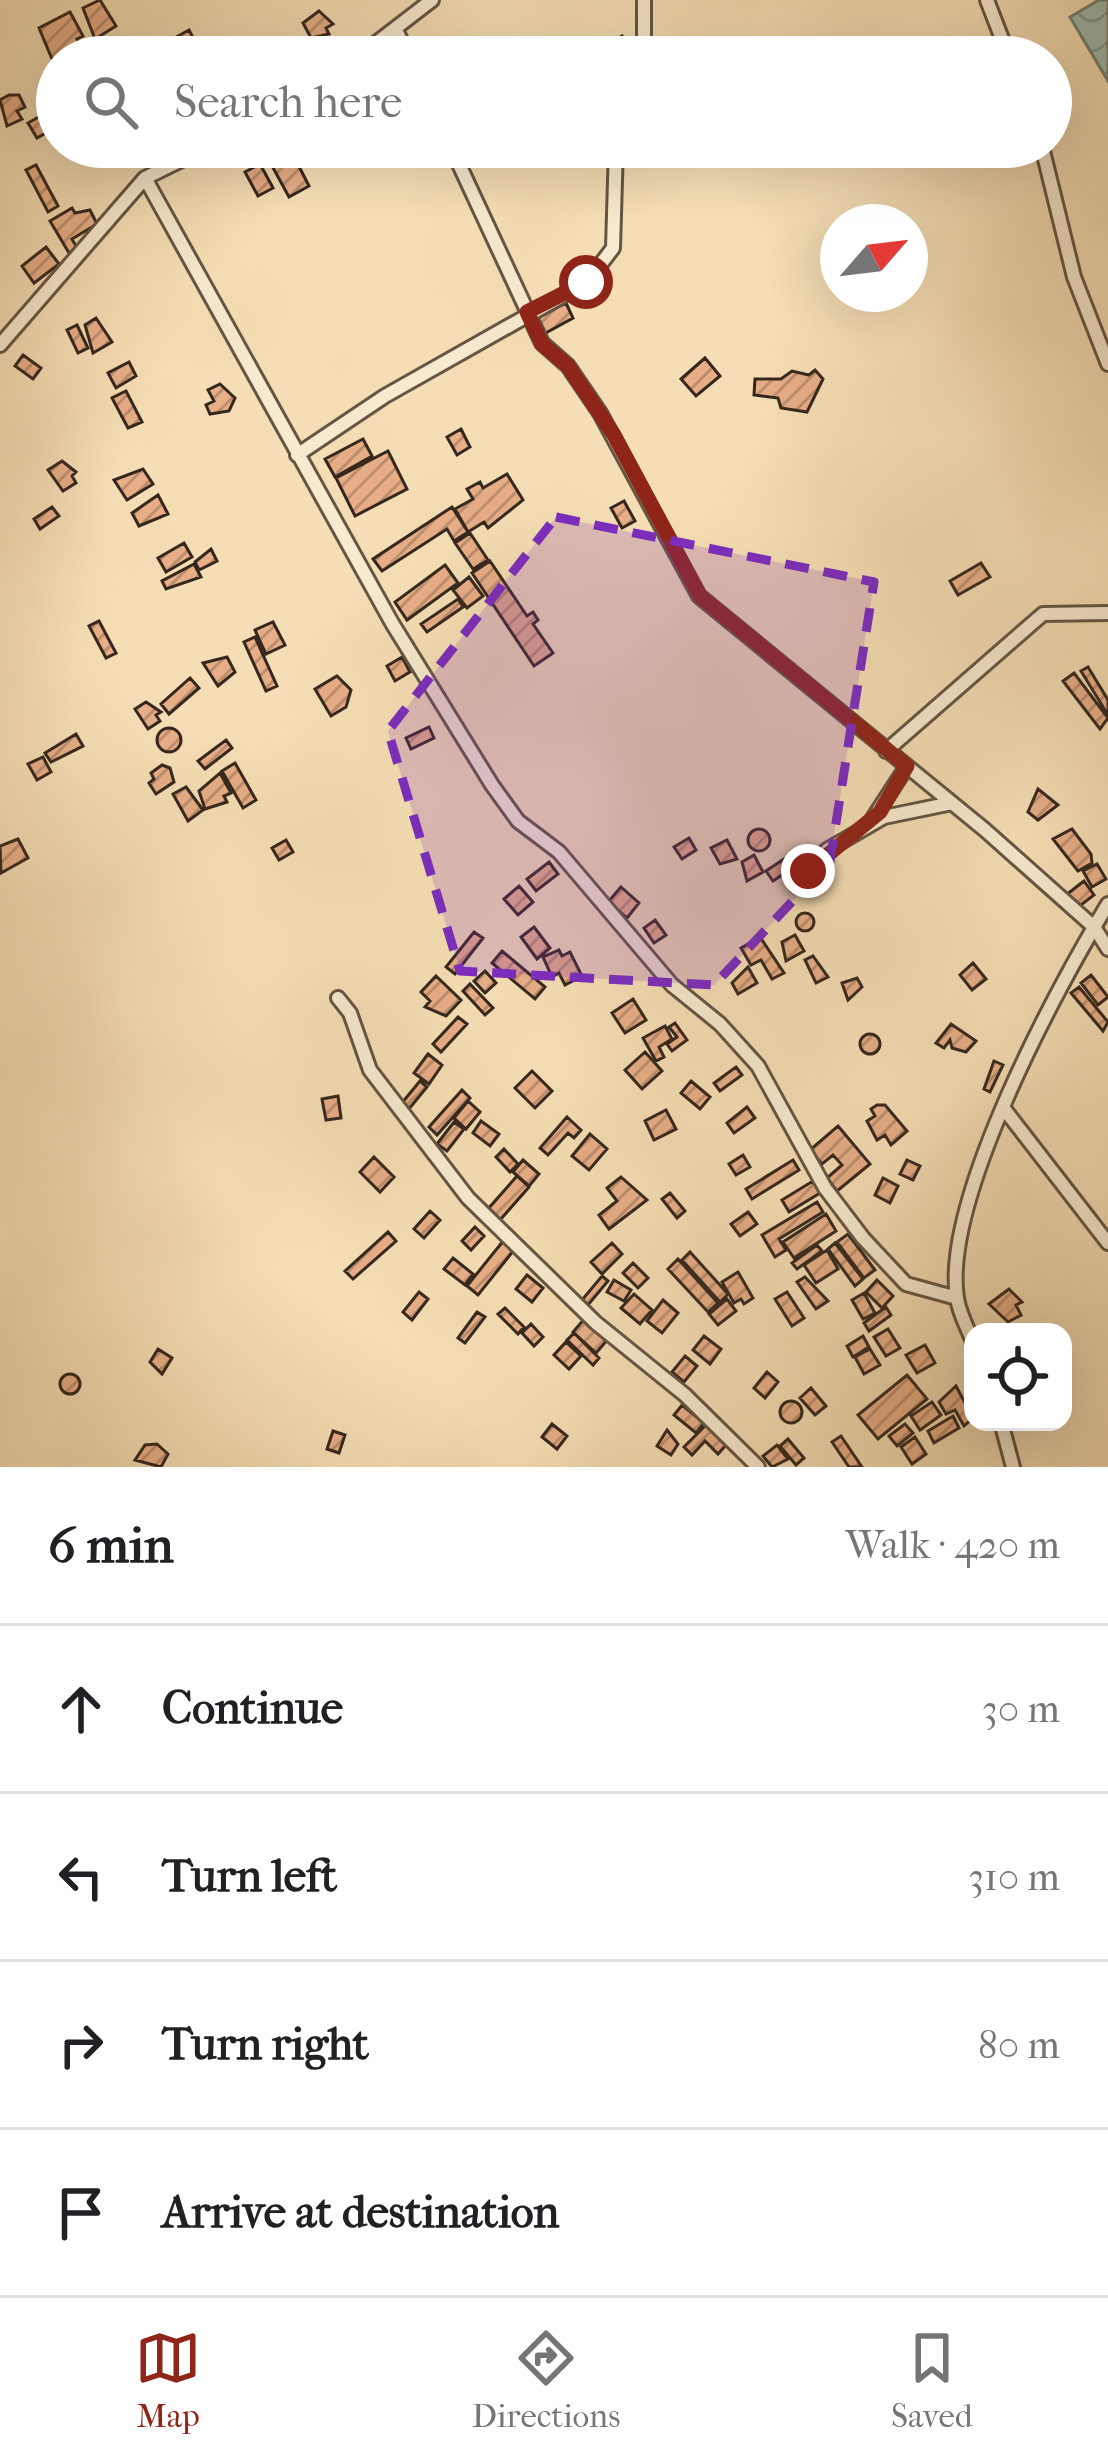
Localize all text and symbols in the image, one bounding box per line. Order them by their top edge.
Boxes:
search box [36,36,1072,168]
icon: search [78,69,144,135]
text: Search here [174,76,402,129]
north arrow [820,204,928,312]
route start [559,255,613,309]
route end [781,844,835,898]
map controls [964,1323,1072,1431]
button: locate [964,1323,1072,1431]
text: 6 min [48,1515,174,1575]
text: Walk · 420 m [845,1522,1060,1568]
icon: ahead [48,1676,114,1742]
text: Continue [162,1682,343,1735]
text: 30 m [982,1686,1060,1732]
icon: left [48,1844,114,1910]
text: Turn left [162,1850,337,1903]
text: 310 m [968,1854,1060,1900]
icon: right [48,2012,114,2078]
text: Turn right [162,2018,369,2071]
text: 80 m [978,2022,1060,2068]
icon: arrive [48,2180,114,2246]
text: Arrive at destination [162,2186,559,2239]
tab: Map [135,2325,201,2436]
tab: Directions [472,2325,620,2436]
tab: Saved [891,2325,973,2436]

